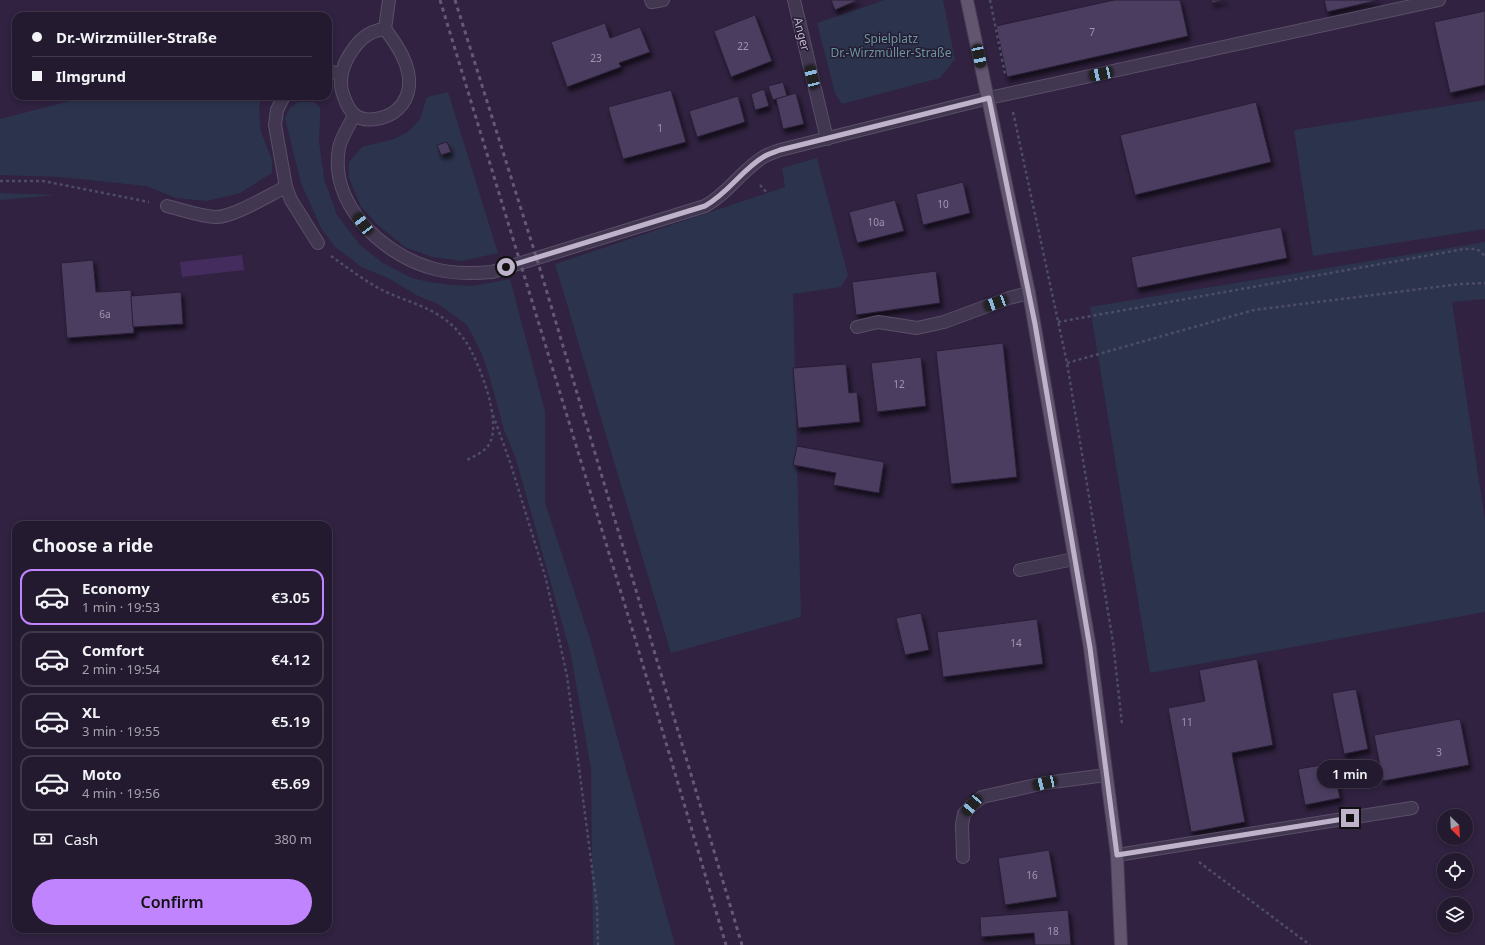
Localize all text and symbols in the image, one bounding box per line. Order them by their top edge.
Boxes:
street label: Anger [790,15,814,53]
house number: 7 [1089,25,1095,39]
text: Dr.-Wirzmüller-Straße [56,27,217,47]
park label: Spielplatz Dr.-Wirzmüller-Straße [831,30,952,61]
house number: 22 [737,39,749,53]
car [971,43,987,69]
house number: 23 [590,51,602,65]
car [803,64,821,90]
text: Ilmgrund [56,66,126,86]
car [1088,66,1114,82]
house number: 1 [657,121,663,135]
house number: 10 [937,197,949,211]
car [351,211,375,237]
house number: 10a [867,215,885,229]
route start [497,258,515,276]
car [983,293,1009,313]
house number: 6a [99,307,111,321]
house number: 12 [893,377,905,391]
text: Choose a ride [32,533,153,557]
text: Economy [82,578,150,598]
icon: car [34,579,70,615]
text: €3.05 [272,587,310,607]
text: 1 min · 19:53 [82,598,160,616]
house number: 14 [1010,636,1022,650]
text: Comfort [82,640,144,660]
icon: car [34,641,70,677]
text: €4.12 [272,649,310,669]
text: 2 min · 19:54 [82,660,160,678]
text: XL [82,702,100,722]
icon: car [34,703,70,739]
text: €5.19 [272,711,310,731]
house number: 11 [1181,715,1193,729]
text: 3 min · 19:55 [82,722,160,740]
house number: 3 [1436,745,1442,759]
callout: 1 min [1317,760,1383,788]
text: Moto [82,764,121,784]
icon: car [34,765,70,801]
text: 1 min [1332,765,1368,783]
text: €5.69 [272,773,310,793]
car [1032,774,1058,792]
text: 4 min · 19:56 [82,784,160,802]
car [960,792,984,818]
route end [1341,809,1359,827]
north arrow [1437,809,1473,845]
map controls [1437,809,1473,933]
icon: cash [32,828,54,850]
text: Cash [64,829,98,849]
text: 380 m [274,830,312,848]
button: locate [1437,853,1473,889]
house number: 16 [1026,868,1038,882]
button: Confirm [32,879,312,925]
button: layers [1437,897,1473,933]
house number: 18 [1047,924,1059,938]

